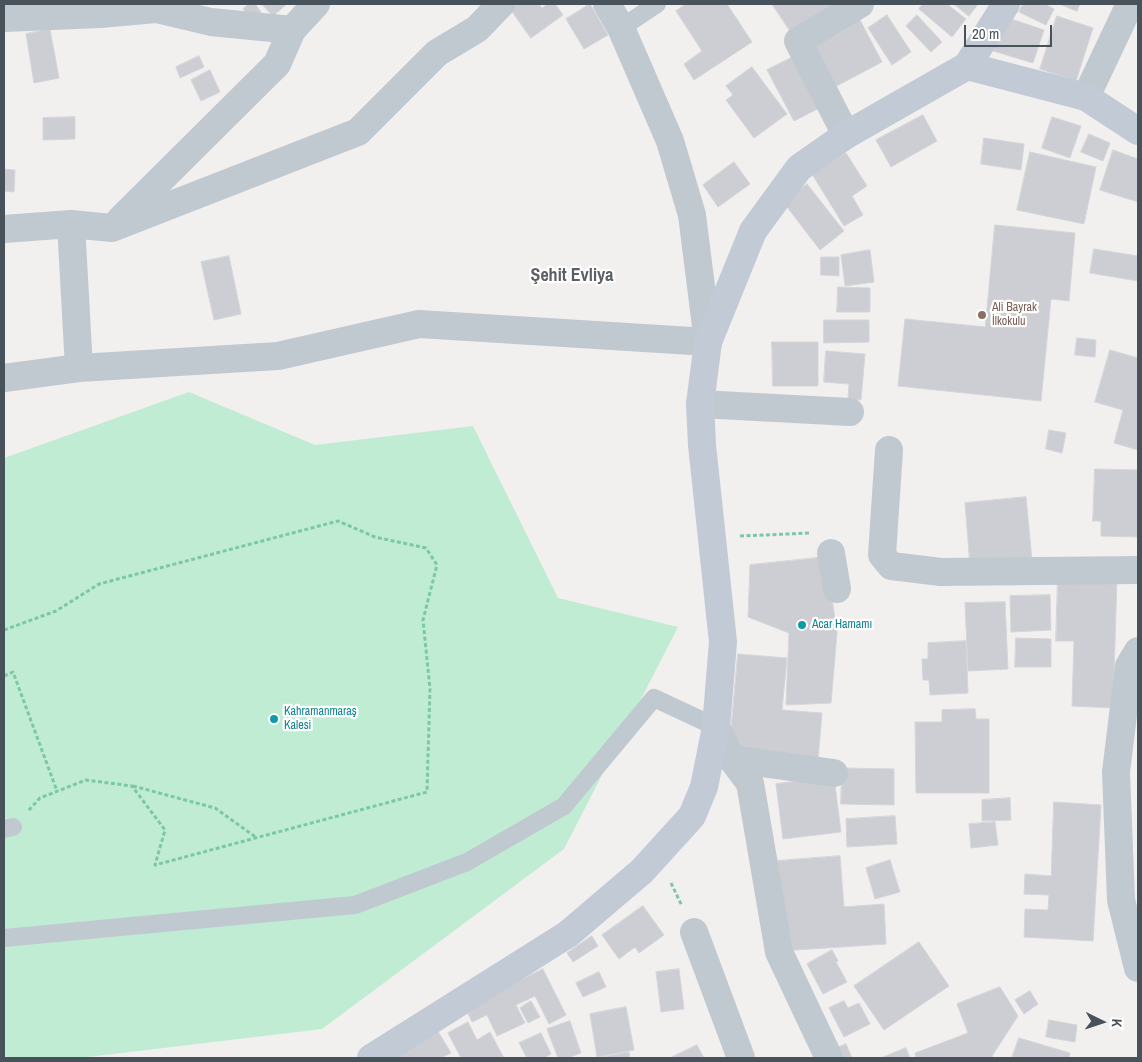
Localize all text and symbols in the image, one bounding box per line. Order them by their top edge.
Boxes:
scale bar [967,15,1054,47]
text: 20 m [972,23,999,44]
district label: Şehit Evliya [531,265,613,287]
place label: Ali Bayrak İlkokulu [992,301,1037,329]
marker: Ali Bayrak İlkokulu [976,309,988,321]
place label: Acar Hamamı [812,618,872,632]
marker: Acar Hamamı [796,619,808,631]
place label: Kahramanmaraş Kalesi [284,705,357,733]
marker: Kahramanmaraş Kalesi [268,713,280,725]
north arrow [1077,997,1127,1047]
text: K [1108,1018,1126,1028]

